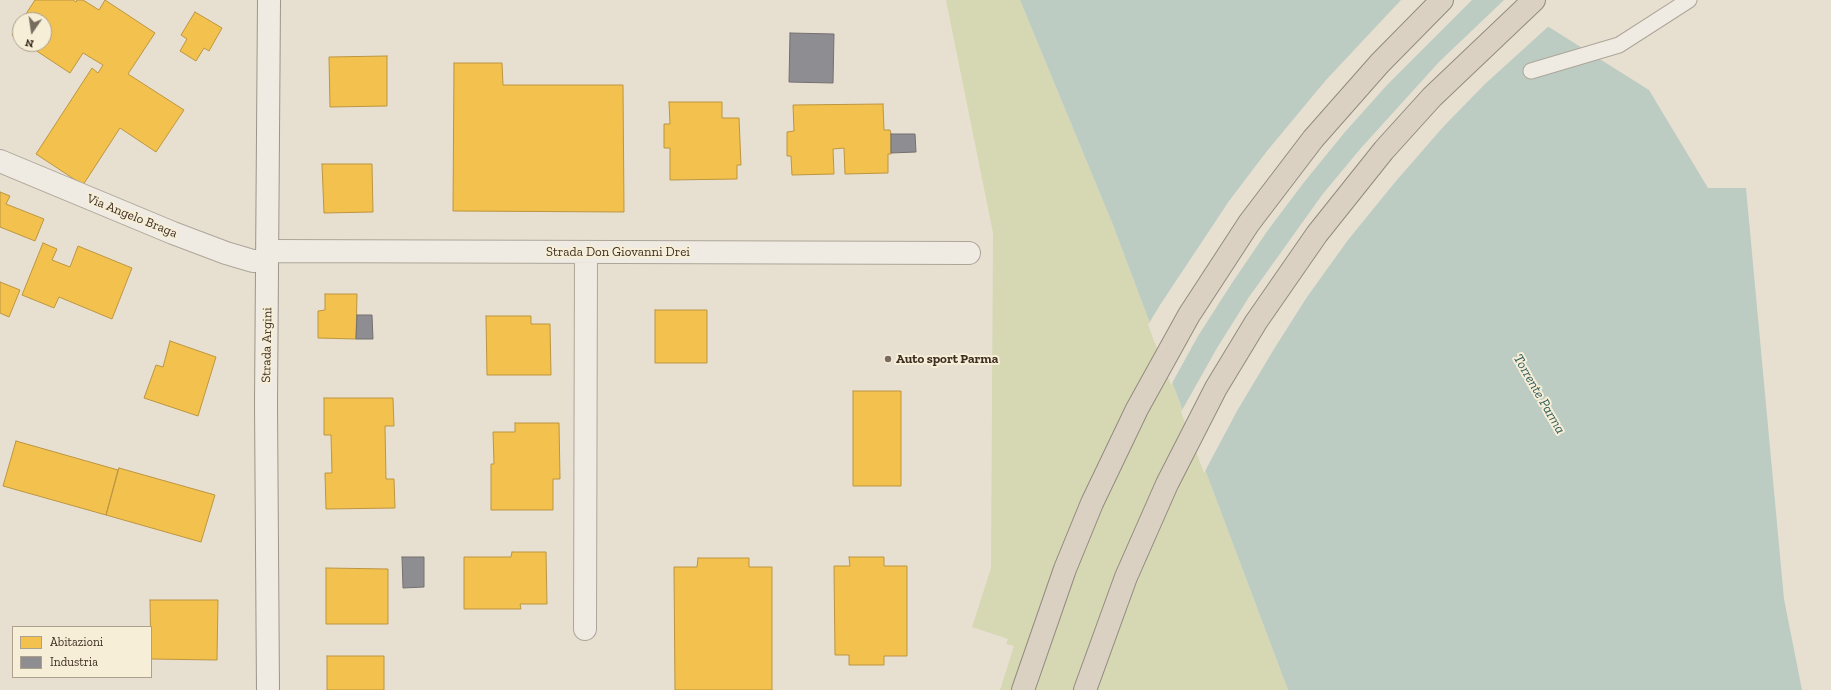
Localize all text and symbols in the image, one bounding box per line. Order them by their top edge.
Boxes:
north arrow [12,12,52,52]
text: N [24,36,35,50]
street label: Via Angelo Braga [84,191,180,241]
street label: Strada Don Giovanni Drei [546,244,690,260]
street label: Strada Argini [259,307,275,383]
place label: Auto sport Parma [896,351,998,367]
water label: Torrente Parma [1509,351,1569,437]
marker: Auto sport Parma [883,354,893,364]
legend [12,626,152,678]
text: Abitazioni [50,635,103,649]
text: Industria [50,655,98,669]

